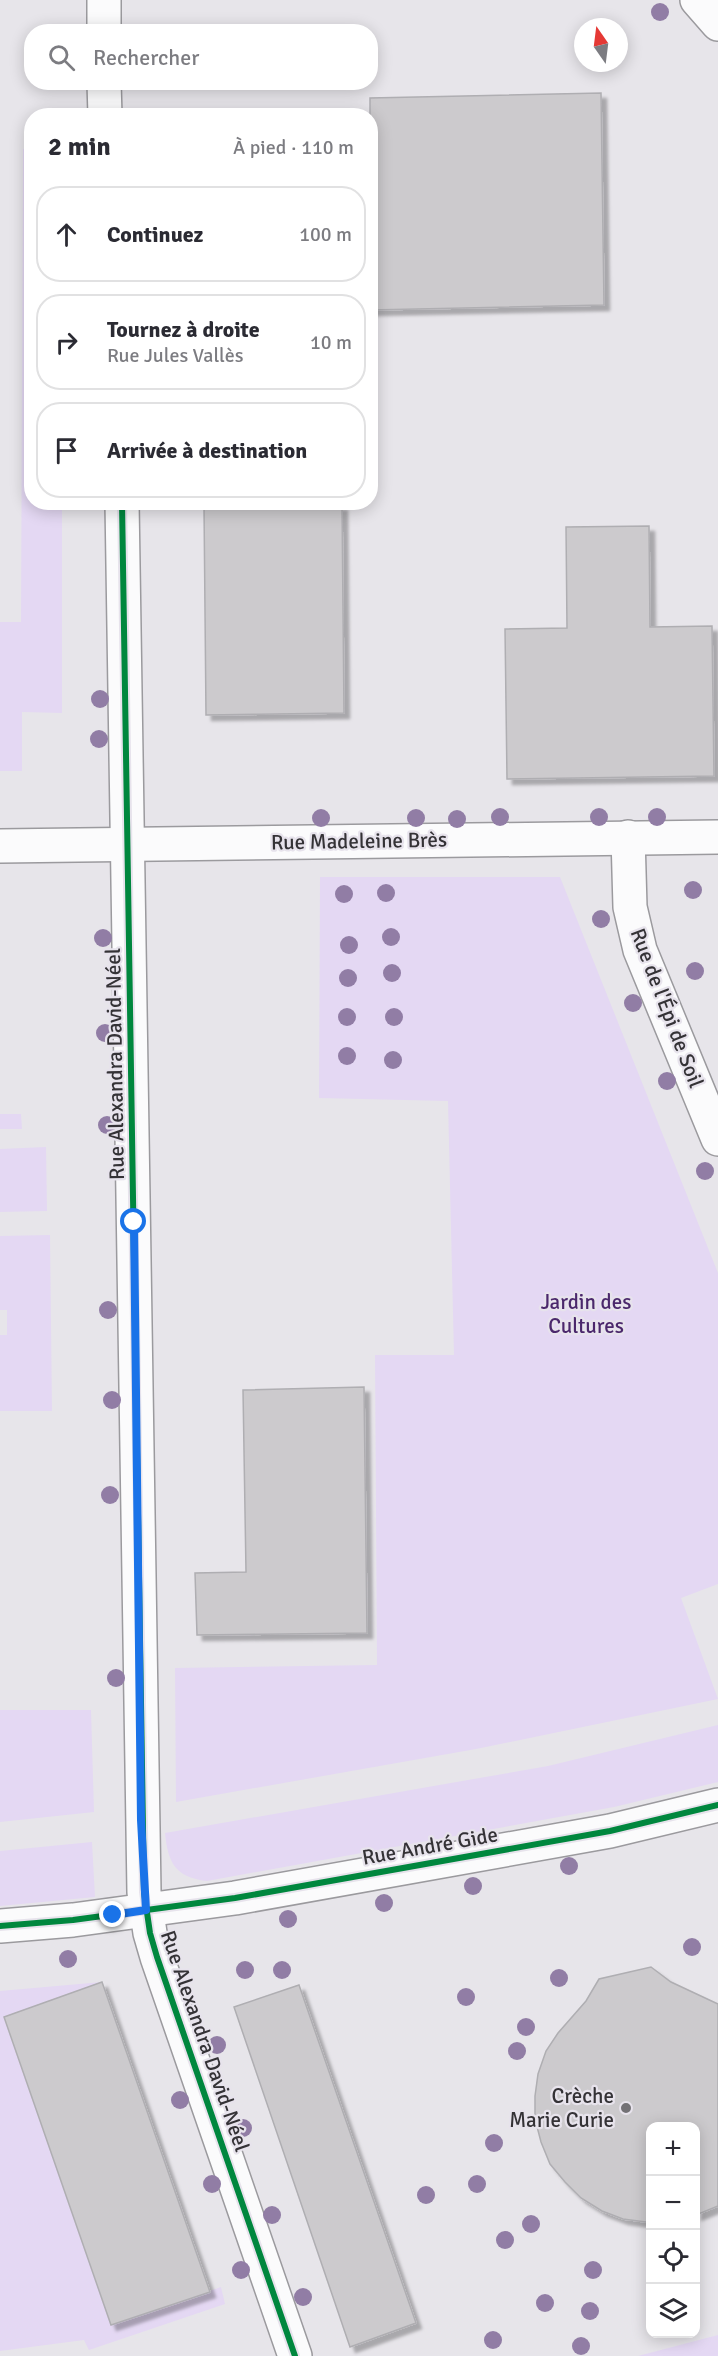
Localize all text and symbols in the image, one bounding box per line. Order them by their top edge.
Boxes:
north arrow [574,18,628,72]
search box [24,24,378,90]
icon: search [45,41,78,74]
text: Rechercher [93,44,199,71]
text: 2 min [48,131,111,163]
text: À pied · 110 m [233,135,354,160]
icon: ahead [50,218,83,251]
text: Continuez [107,221,203,248]
text: 100 m [299,222,352,247]
text: Tournez à droite [107,316,260,343]
icon: right [50,326,83,359]
text: 10 m [310,330,352,355]
text: Rue Jules Vallès [107,343,244,368]
icon: arrive [50,434,83,467]
text: Arrivée à destination [107,437,307,464]
street label: Rue Madeleine Brès [271,826,447,856]
street label: Rue de l'Épi de Soil [625,925,709,1091]
street label: Rue Alexandra David-Néel [100,948,130,1180]
route start [120,1208,146,1234]
park label: Jardin des Cultures [541,1289,631,1339]
street label: Rue André Gide [360,1821,500,1871]
route end [99,1901,125,1927]
street label: Rue Alexandra David-Néel [155,1927,255,2155]
place label: Crèche Marie Curie [509,2083,614,2133]
marker: Crèche Marie Curie [619,2101,633,2115]
map controls [646,2122,700,2338]
button: + [646,2122,700,2176]
button: − [646,2176,700,2230]
button: locate [646,2230,700,2284]
button: layers [646,2284,700,2338]

